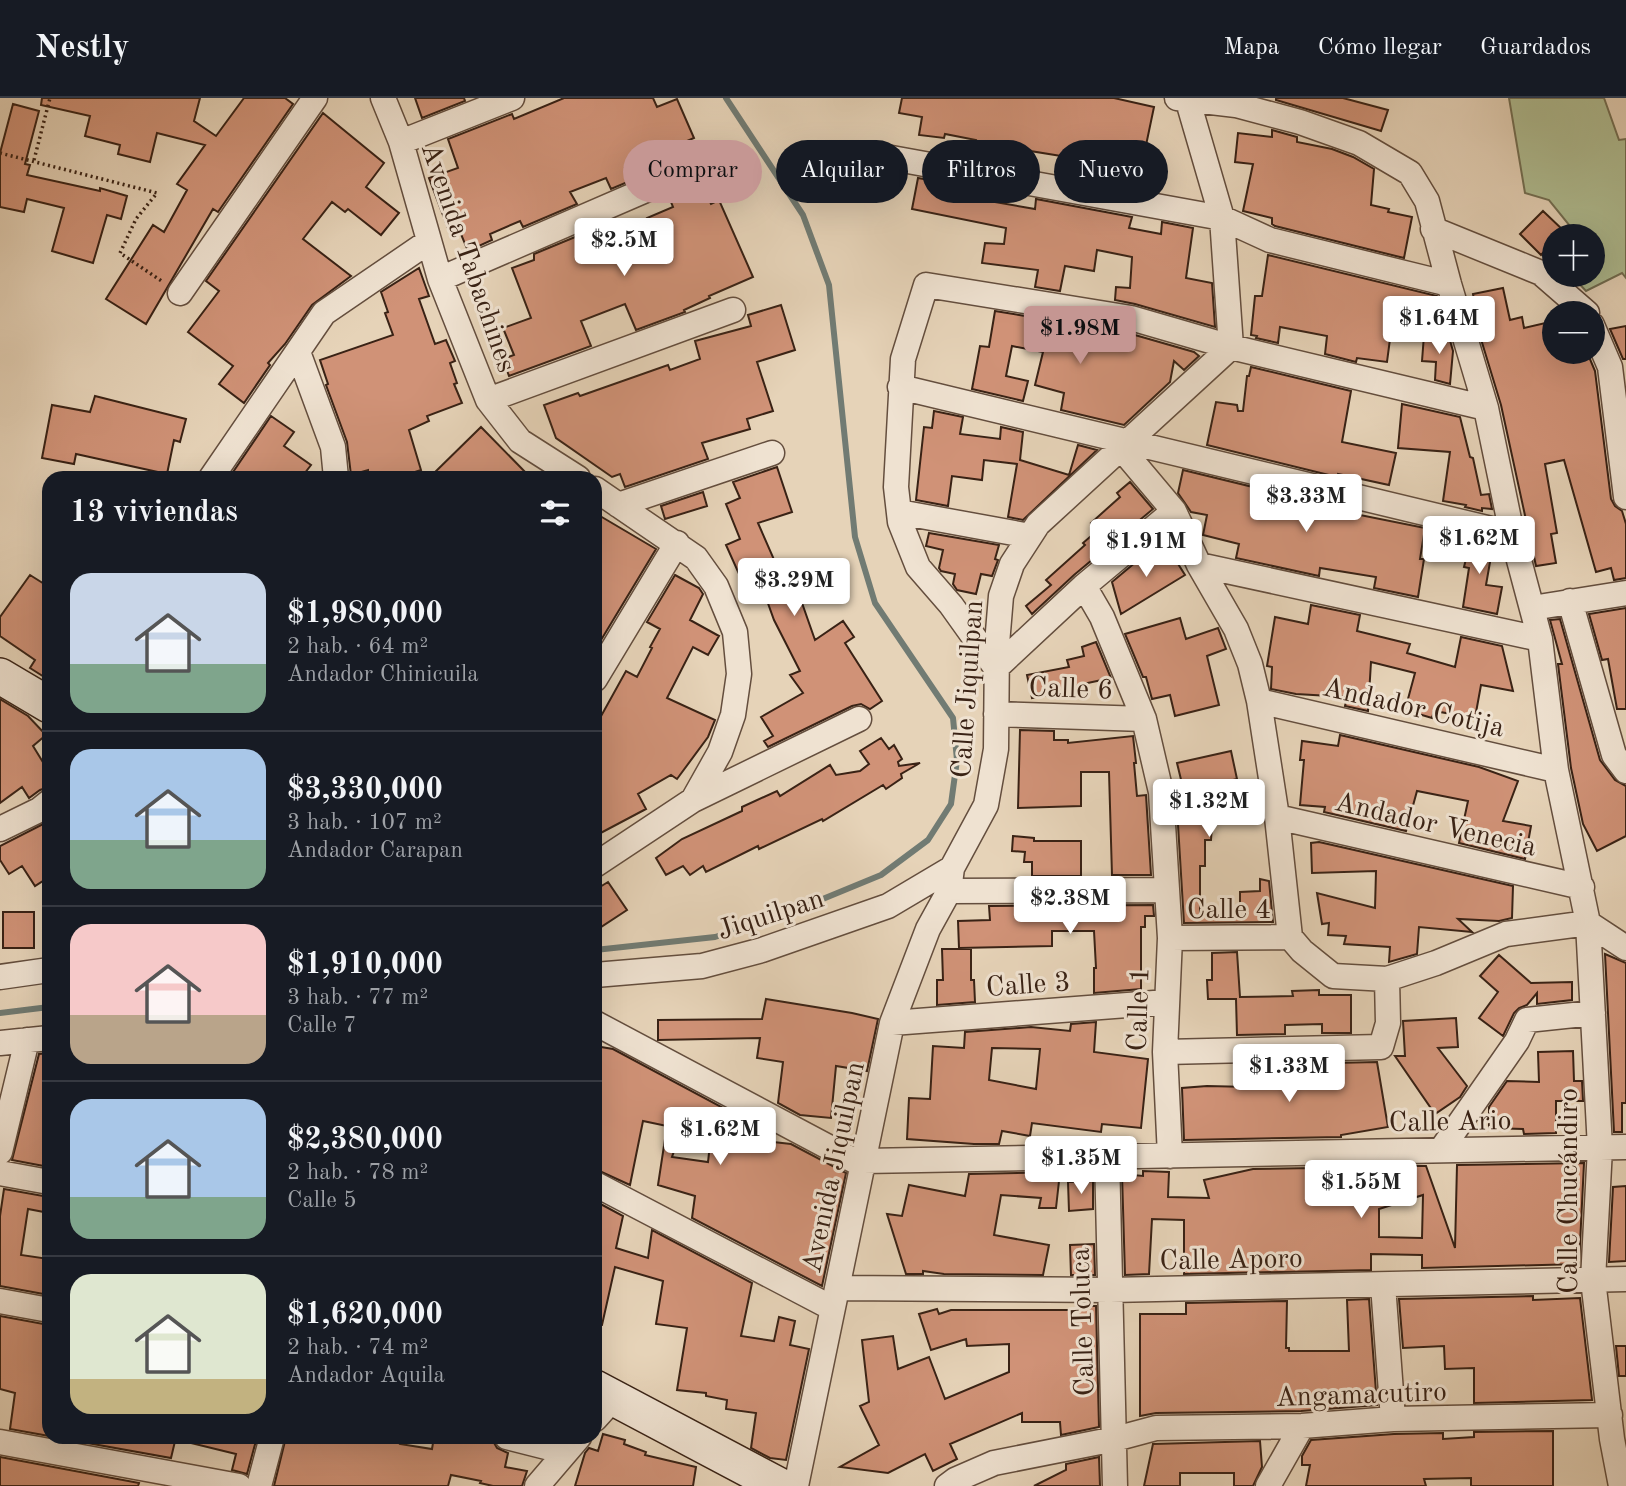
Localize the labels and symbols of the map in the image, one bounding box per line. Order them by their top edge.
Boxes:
street label: Avenida Tabachines [415,140,520,376]
pin: $2.5M [575,218,673,278]
pin: $1.64M [1382,296,1496,356]
pin: $1.98M [1023,306,1137,366]
pin: $3.33M [1249,474,1363,534]
pin: $1.62M [1422,517,1536,576]
pin: $1.91M [1089,519,1203,579]
pin: $3.29M [737,559,851,618]
street label: Calle Jiquilpan [949,599,989,779]
street label: Andador Cotija [1320,674,1507,743]
street label: Calle 6 [1028,675,1114,705]
pin: $1.32M [1152,780,1266,839]
street label: Andador Venecia [1332,789,1539,863]
pin: $2.38M [1013,876,1127,936]
street label: Jiquilpan [714,886,828,946]
street label: Calle 4 [1187,897,1271,925]
street label: Calle 1 [1125,966,1155,1052]
street label: Calle 3 [985,969,1071,1003]
pin: $1.33M [1232,1044,1346,1104]
street label: Avenida Jiquilpan [799,1059,871,1276]
street label: Calle Chucándiro [1556,1088,1584,1294]
pin: $1.62M [663,1108,777,1167]
street label: Calle Ario [1388,1108,1512,1138]
pin: $1.35M [1024,1136,1138,1196]
pin: $1.55M [1304,1160,1418,1220]
street label: Calle Aporo [1159,1246,1303,1276]
street label: Calle Toluca [1067,1247,1101,1397]
street label: Angamacutiro [1275,1379,1447,1413]

